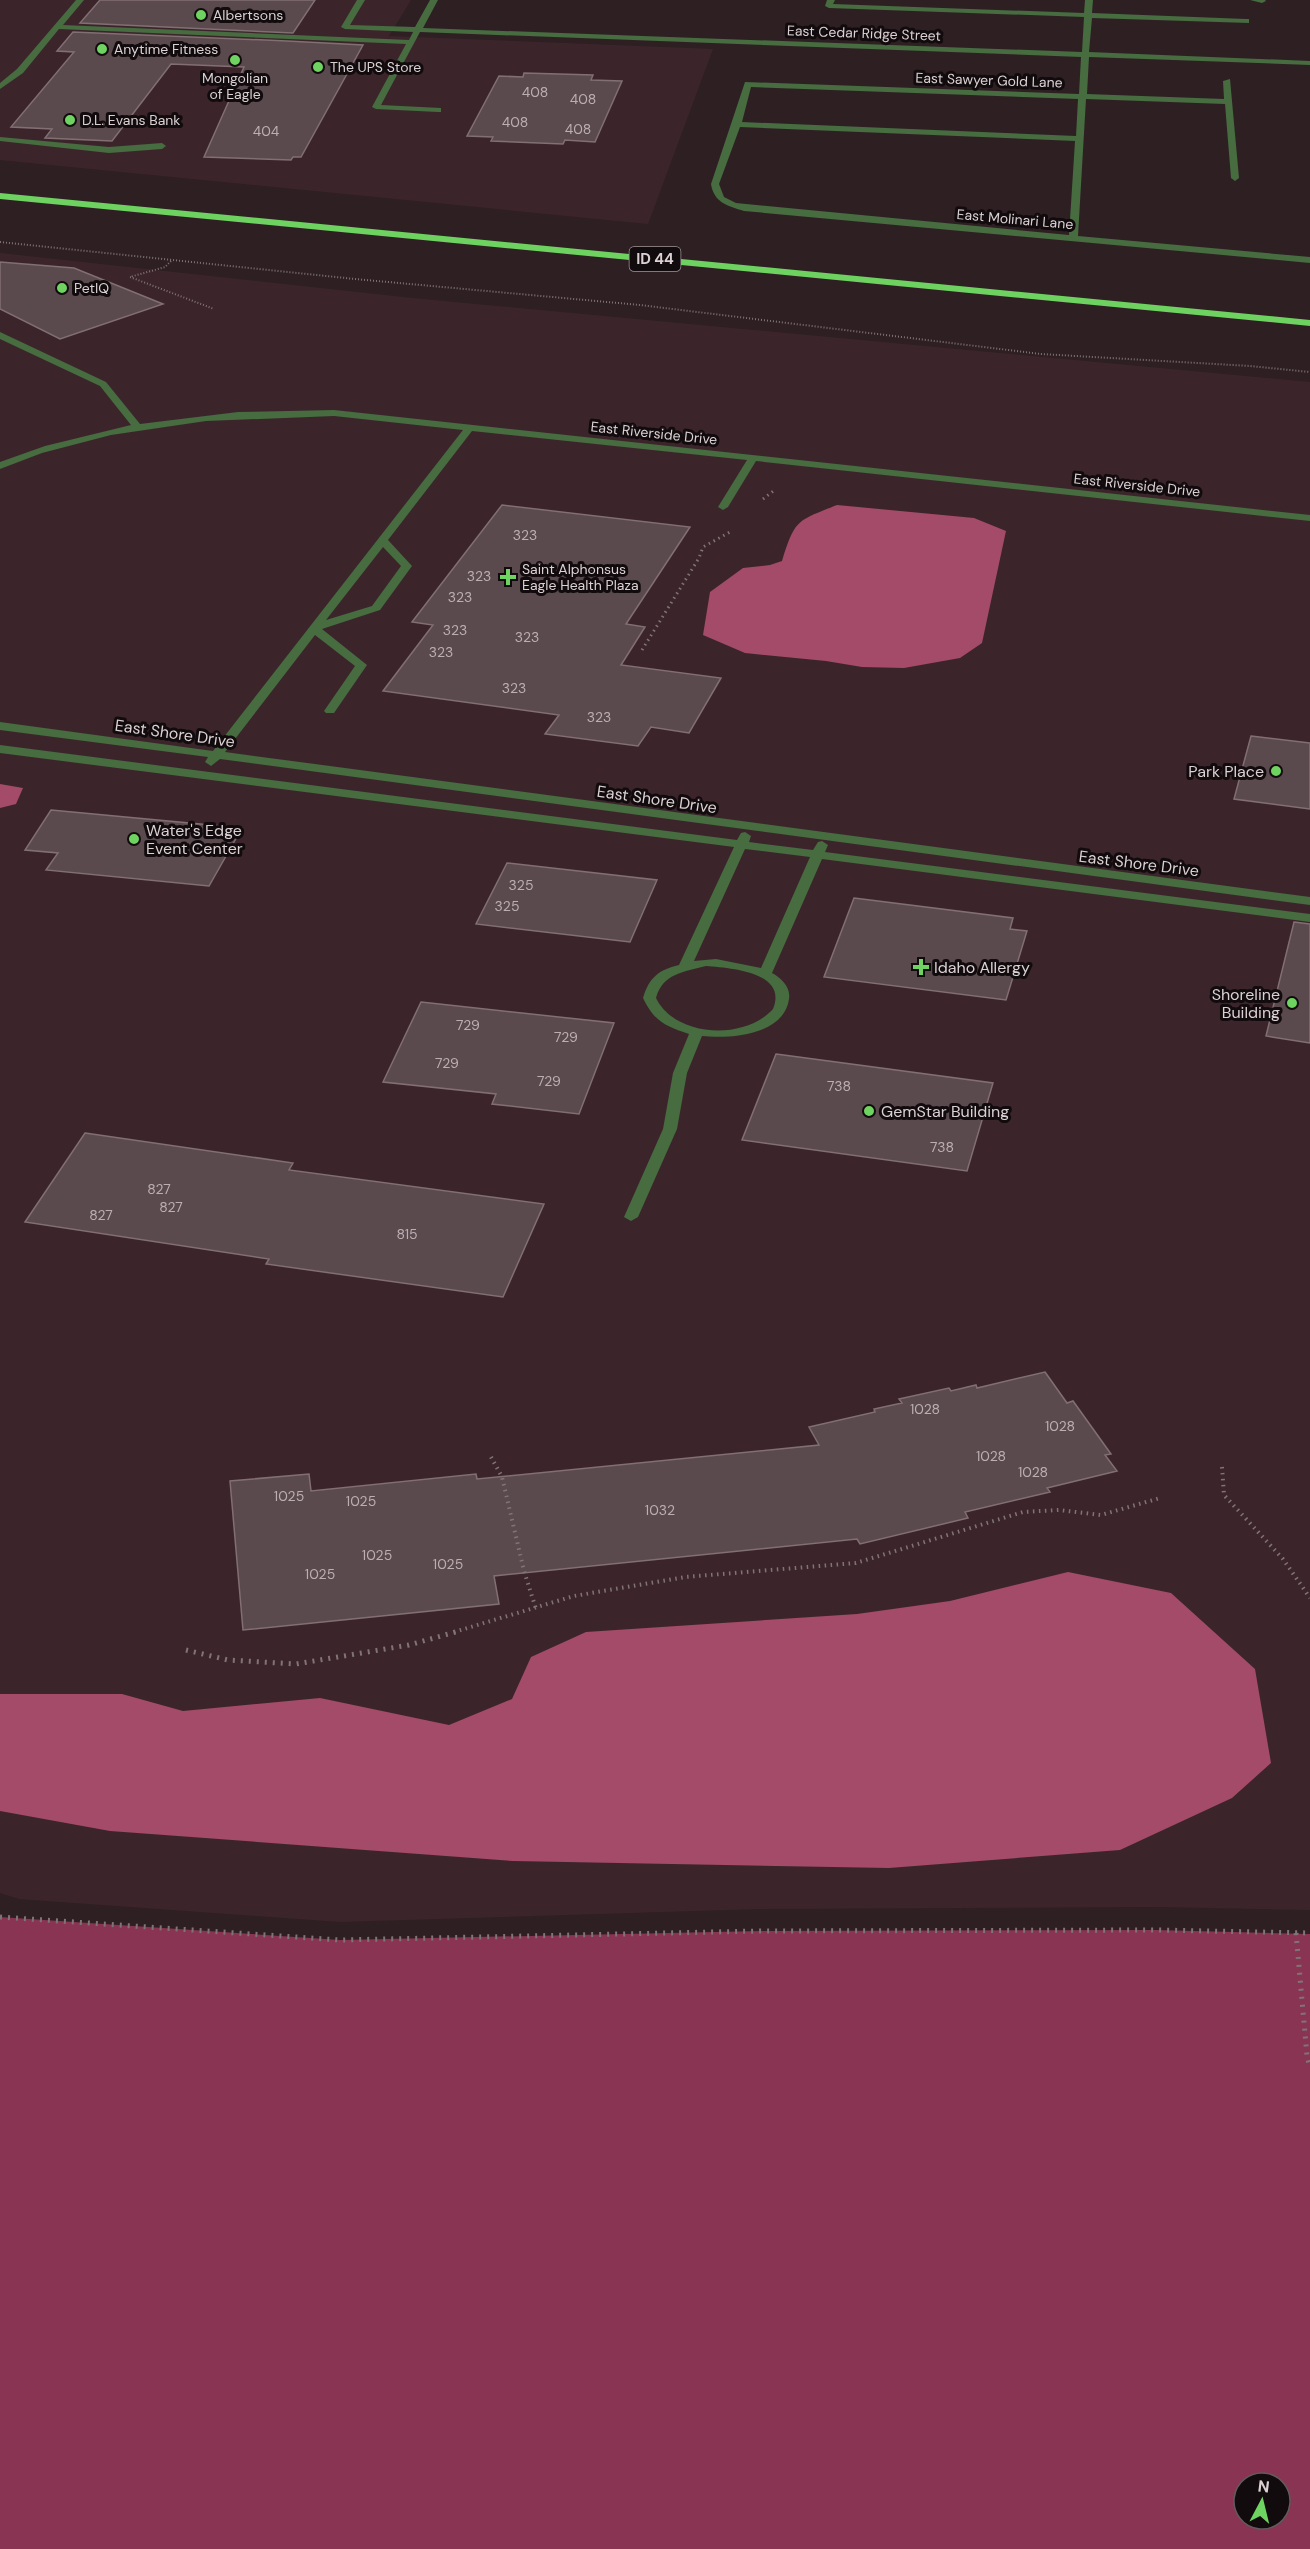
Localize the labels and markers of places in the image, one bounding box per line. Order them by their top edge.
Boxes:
place label: Albertsons [213,6,283,24]
marker: Albertsons [194,8,208,22]
place label: Anytime Fitness [114,40,218,58]
marker: Anytime Fitness [95,42,109,56]
marker: Mongolian of Eagle [228,53,242,67]
place label: The UPS Store [330,58,421,76]
marker: The UPS Store [311,60,325,74]
place label: Mongolian of Eagle [202,69,268,103]
place label: D.L. Evans Bank [82,111,180,129]
marker: D.L. Evans Bank [63,113,77,127]
place label: PetIQ [74,279,109,297]
marker: PetIQ [55,281,69,295]
place label: Saint Alphonsus Eagle Health Plaza [522,560,639,594]
marker: Saint Alphonsus Eagle Health Plaza [499,568,517,586]
place label: Park Place [1188,761,1264,782]
marker: Park Place [1269,764,1283,778]
place label: Water's Edge Event Center [146,820,243,859]
marker: Water's Edge Event Center [127,832,141,846]
place label: Idaho Allergy [934,957,1030,978]
marker: Idaho Allergy [912,958,930,976]
place label: Shoreline Building [1212,984,1280,1023]
marker: Shoreline Building [1285,996,1299,1010]
place label: GemStar Building [881,1101,1009,1122]
marker: GemStar Building [862,1104,876,1118]

